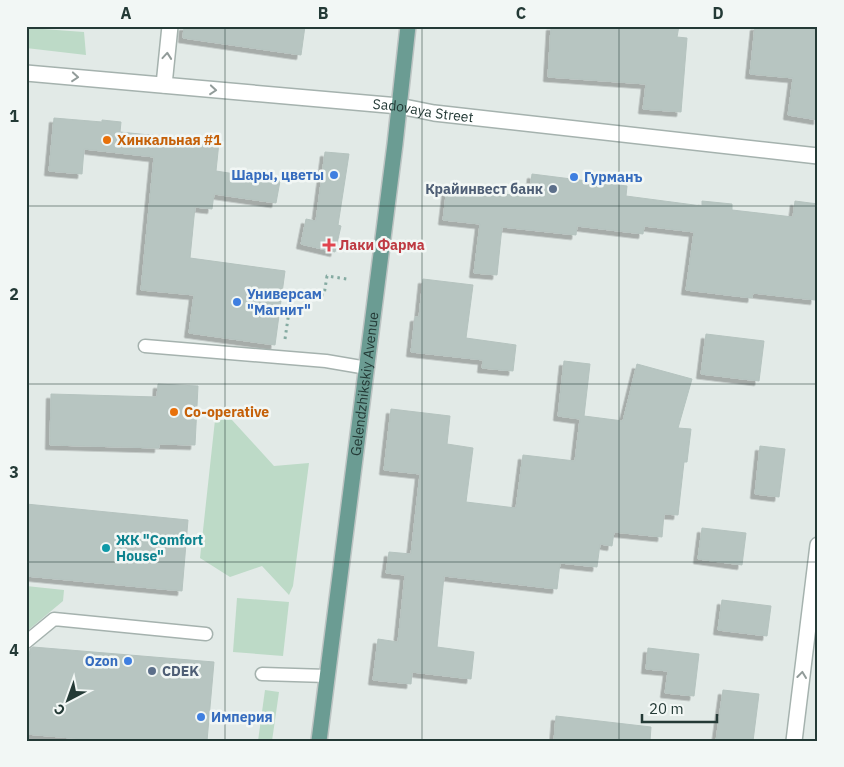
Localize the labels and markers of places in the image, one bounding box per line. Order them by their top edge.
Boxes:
place label: Хинкальная #1 [117,131,222,149]
marker: Хинкальная #1 [101,134,113,146]
place label: Шары, цветы [231,166,324,184]
place label: Гурманъ [584,168,642,186]
marker: Шары, цветы [328,169,340,181]
marker: Гурманъ [568,171,580,183]
place label: Крайинвест банк [425,180,543,198]
marker: Крайинвест банк [547,183,559,195]
place label: Лаки Фарма [339,236,425,254]
marker: Лаки Фарма [323,239,335,251]
place label: Универсам "Магнит" [247,285,322,319]
marker: Универсам "Магнит" [231,296,243,308]
place label: Co-operative [184,403,269,421]
marker: Co-operative [168,406,180,418]
place label: ЖК "Comfort House" [116,531,203,565]
marker: ЖК "Comfort House" [100,542,112,554]
place label: Ozon [85,652,118,670]
marker: Ozon [122,655,134,667]
place label: CDEK [162,662,199,680]
marker: CDEK [146,665,158,677]
place label: Империя [211,708,273,726]
marker: Империя [195,711,207,723]

